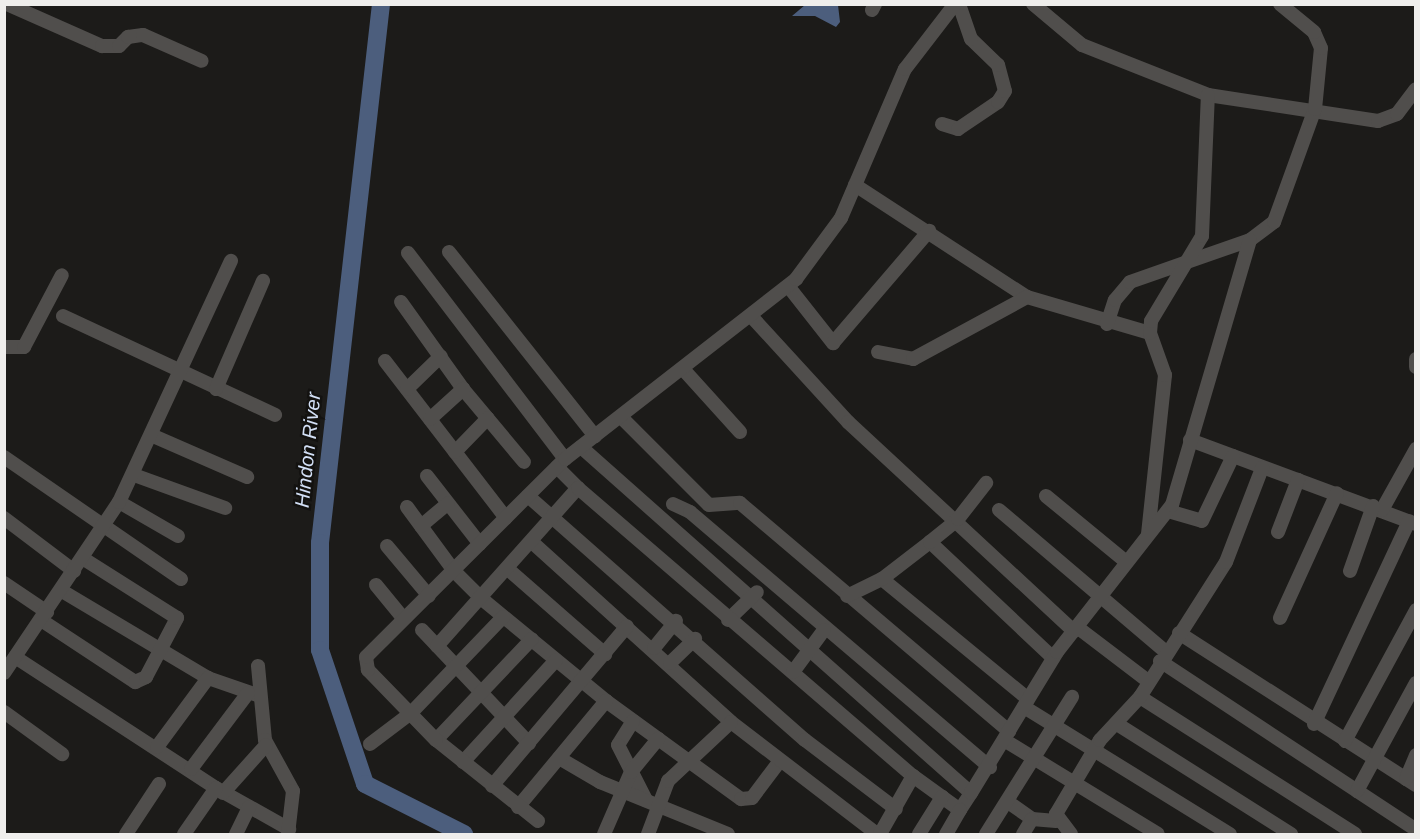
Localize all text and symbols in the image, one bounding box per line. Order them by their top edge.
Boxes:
water label: Hindon River [290,391,326,509]

